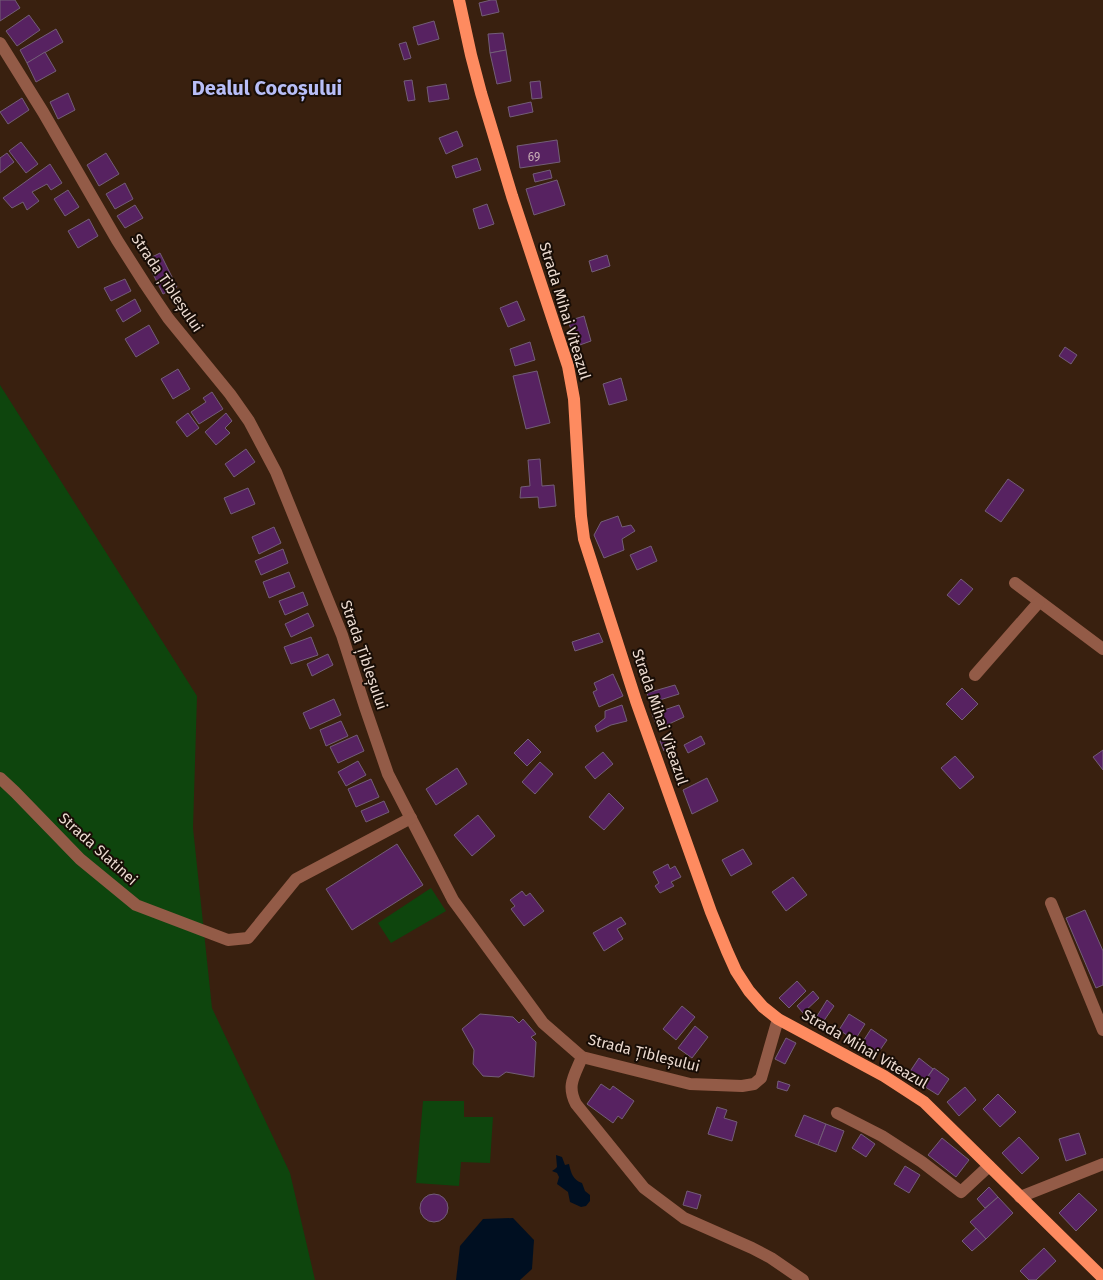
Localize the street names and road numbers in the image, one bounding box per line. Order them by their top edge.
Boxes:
street label: Strada Țibleșului [127,230,207,336]
street label: Strada Mihai Viteazul [536,240,595,382]
street label: Strada Țibleșului [336,598,391,712]
street label: Strada Mihai Viteazul [628,647,692,788]
street label: Strada Slatinei [55,809,141,889]
street label: Strada Mihai Viteazul [799,1006,932,1093]
street label: Strada Țibleșului [586,1030,702,1077]

